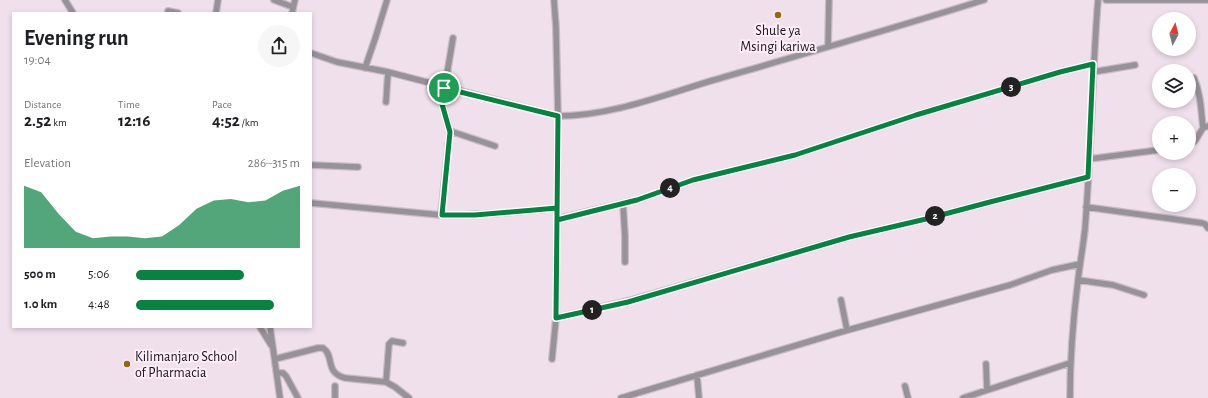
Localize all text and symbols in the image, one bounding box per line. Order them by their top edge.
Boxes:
marker: Shule ya Msingi kariwa [773,10,783,20]
north arrow [1152,12,1196,56]
map controls [1152,12,1196,212]
place label: Shule ya Msingi kariwa [740,24,816,54]
button: share [258,25,300,67]
text: Evening run [24,27,129,49]
text: 19:04 [24,54,51,67]
button: layers [1152,64,1196,108]
pin [427,71,461,105]
icon: arrive [433,77,455,99]
pin: 3 [1001,77,1021,97]
text: 3 [1009,81,1013,92]
text: Distance [24,99,61,110]
text: Time [118,99,140,110]
text: Pace [212,99,232,110]
text: 2.52 [24,112,51,129]
text: 12:16 [118,112,150,129]
text: 4:52 [212,112,240,129]
button: + [1152,116,1196,160]
text: km [51,117,67,128]
text: /km [240,117,259,128]
text: Elevation [24,157,71,170]
text: 286–315 m [248,157,300,170]
button: − [1152,168,1196,212]
pin: 4 [660,178,680,198]
text: 4 [667,182,673,193]
pin: 2 [925,206,945,226]
text: 2 [932,210,938,221]
text: 500 m [24,268,56,281]
text: 5:06 [88,268,109,281]
text: 1.0 km [24,298,57,311]
text: 4:48 [88,298,110,311]
pin: 1 [582,300,602,320]
text: 1 [590,304,594,315]
place label: Kilimanjaro School of Pharmacia [135,350,238,380]
marker: Kilimanjaro School of Pharmacia [122,359,132,369]

